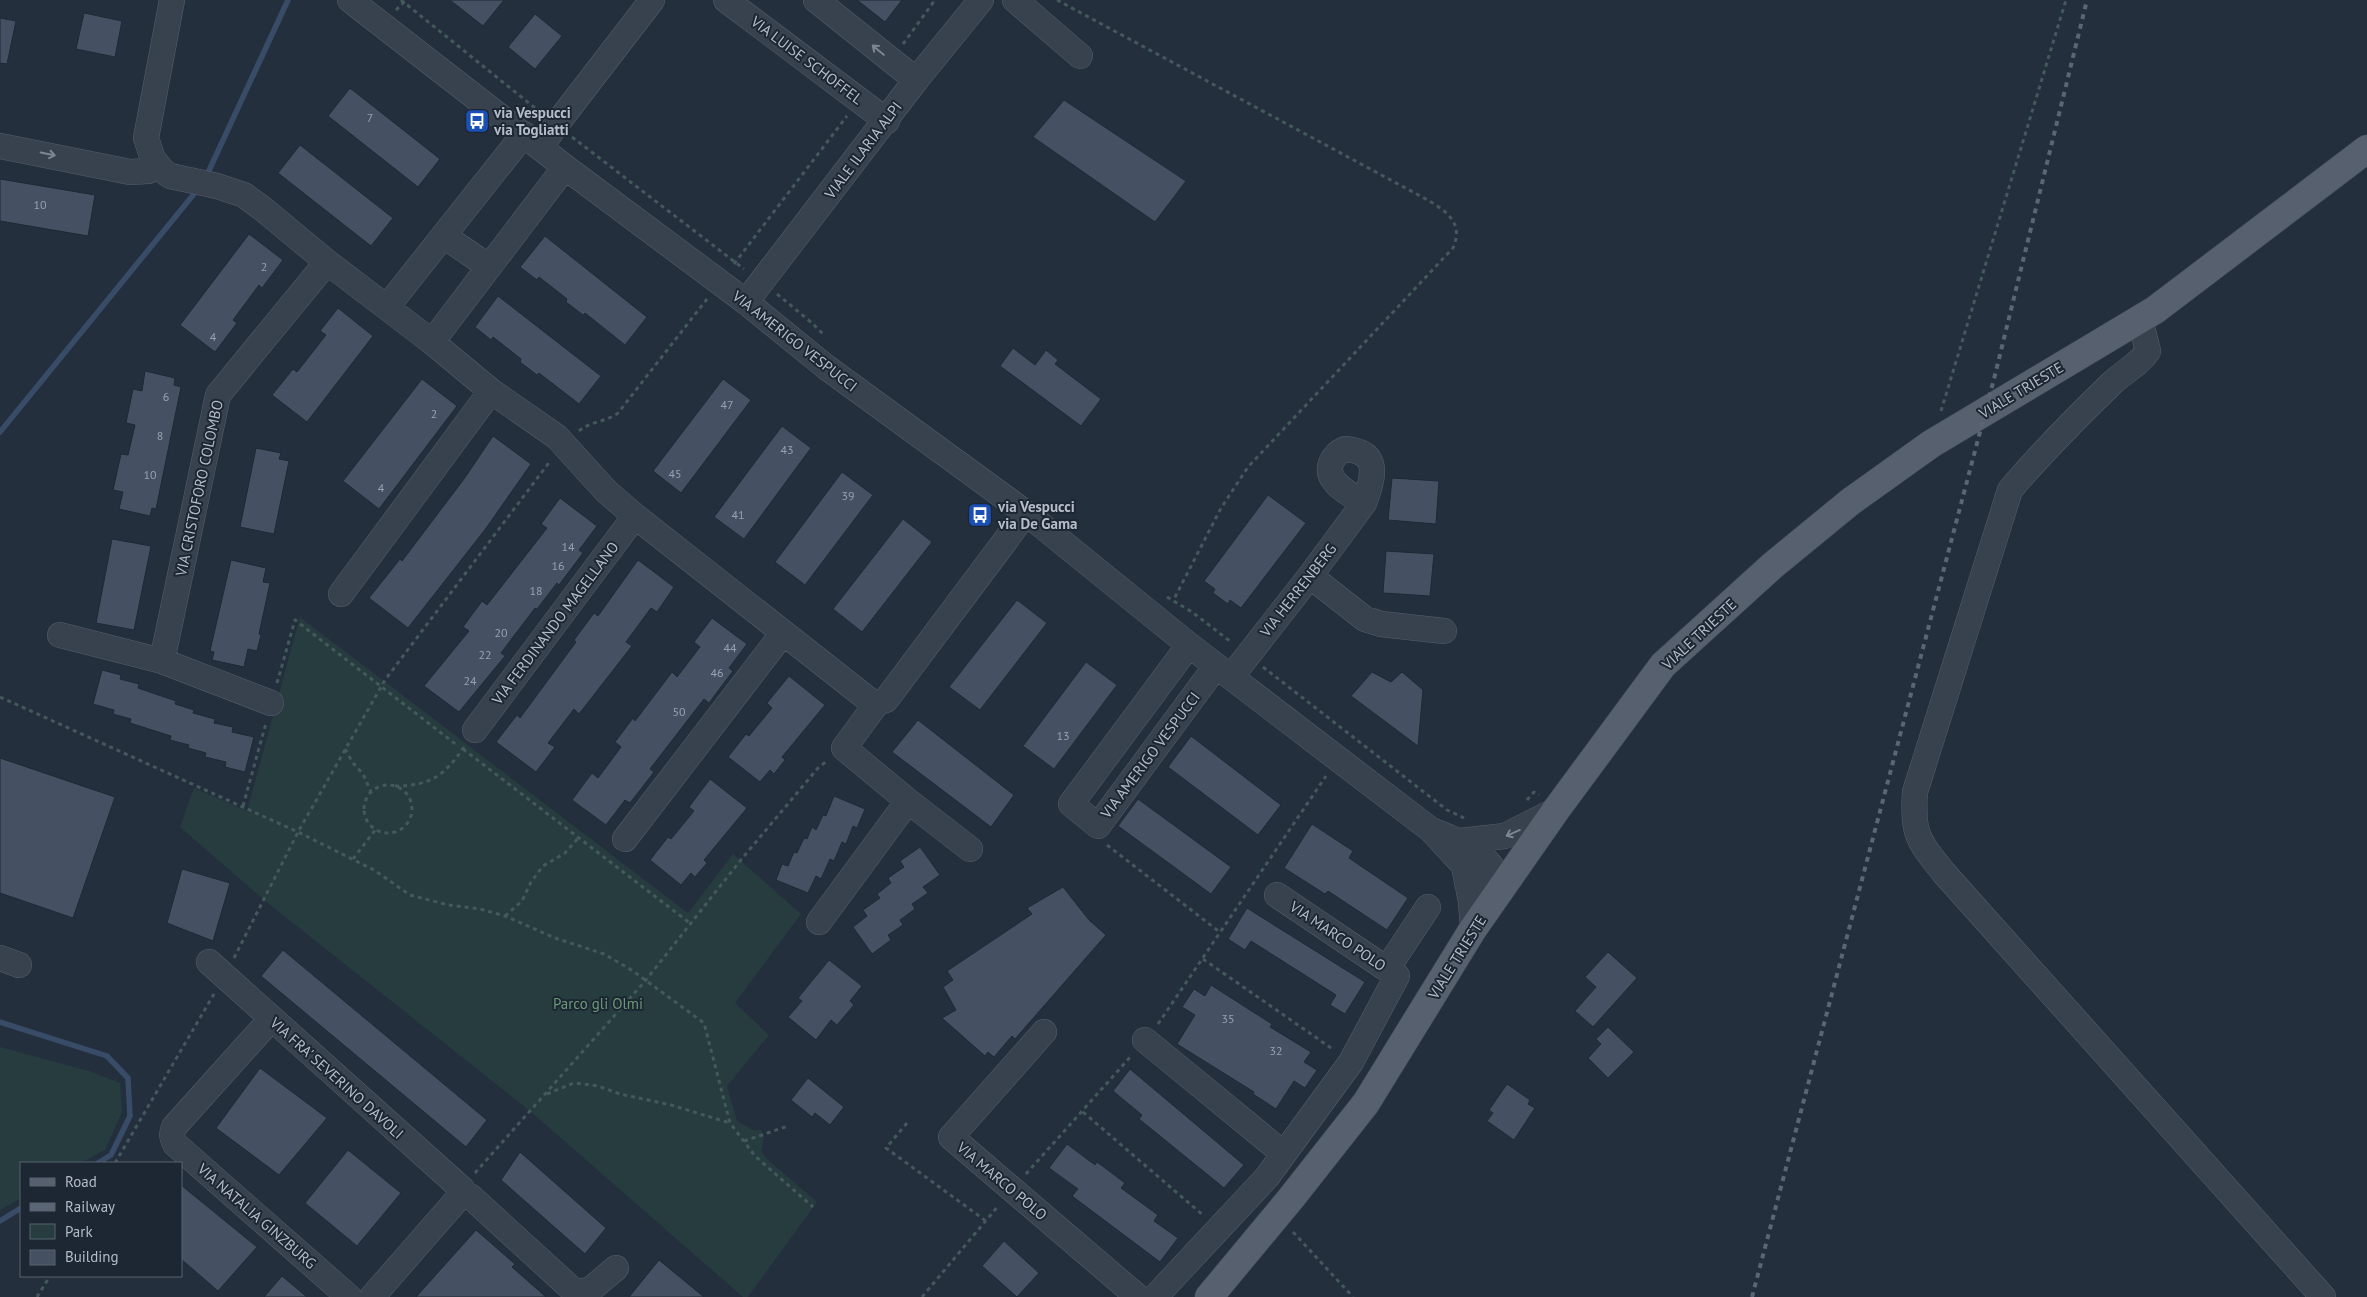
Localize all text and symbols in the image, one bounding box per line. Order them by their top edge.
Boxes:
street label: VIA LUISE SCHOFFEL [747,11,867,108]
one-way arrow [871,45,884,56]
street label: VIALE ILARIA ALPI [820,98,906,203]
place label: via Vespucci via Togliatti [493,103,571,139]
bus stop icon: via Vespucci via Togliatti [464,108,490,134]
house number: 7 [367,110,373,125]
one-way arrow [40,150,56,160]
house number: 10 [33,197,47,212]
house number: 2 [261,259,267,274]
street label: VIA AMERIGO VESPUCCI [728,286,861,396]
house number: 4 [210,329,217,344]
street label: VIALE TRIESTE [1975,357,2067,423]
house number: 6 [163,389,169,404]
house number: 47 [720,397,734,412]
street label: VIA CRISTOFORO COLOMBO [171,398,227,579]
house number: 2 [431,406,437,421]
house number: 8 [157,428,163,443]
house number: 43 [780,442,794,457]
house number: 45 [668,466,682,481]
house number: 10 [143,467,157,482]
house number: 4 [378,480,385,495]
house number: 39 [841,488,855,503]
place label: via Vespucci via De Gama [997,497,1077,533]
bus stop icon: via Vespucci via De Gama [967,502,993,528]
house number: 41 [731,507,745,522]
street label: VIA FERDINANDO MAGELLANO [487,538,623,709]
house number: 14 [561,539,575,554]
street label: VIA HERRENBERG [1255,539,1340,641]
house number: 16 [551,558,565,573]
house number: 18 [529,583,543,598]
street label: VIALE TRIESTE [1657,595,1740,674]
house number: 20 [494,625,508,640]
house number: 44 [723,640,737,655]
house number: 22 [478,647,492,662]
house number: 46 [710,665,724,680]
house number: 24 [463,673,477,688]
street label: VIA AMERIGO VESPUCCI [1096,688,1204,823]
house number: 50 [672,704,686,719]
house number: 13 [1056,728,1070,743]
one-way arrow [1506,828,1521,838]
street label: VIA MARCO POLO [1286,896,1390,975]
street label: VIALE TRIESTE [1423,912,1490,1003]
park label: Parco gli Olmi [553,994,643,1013]
house number: 35 [1221,1011,1235,1026]
street label: VIA FRA' SEVERINO DAVOLI [266,1012,408,1143]
house number: 32 [1269,1043,1283,1058]
street label: VIA MARCO POLO [952,1137,1051,1224]
street label: VIA NATALIA GINZBURG [193,1159,320,1273]
legend [20,1162,182,1277]
text: Road [65,1172,97,1191]
text: Railway [65,1197,115,1216]
text: Park [65,1222,93,1241]
text: Building [65,1247,119,1266]

